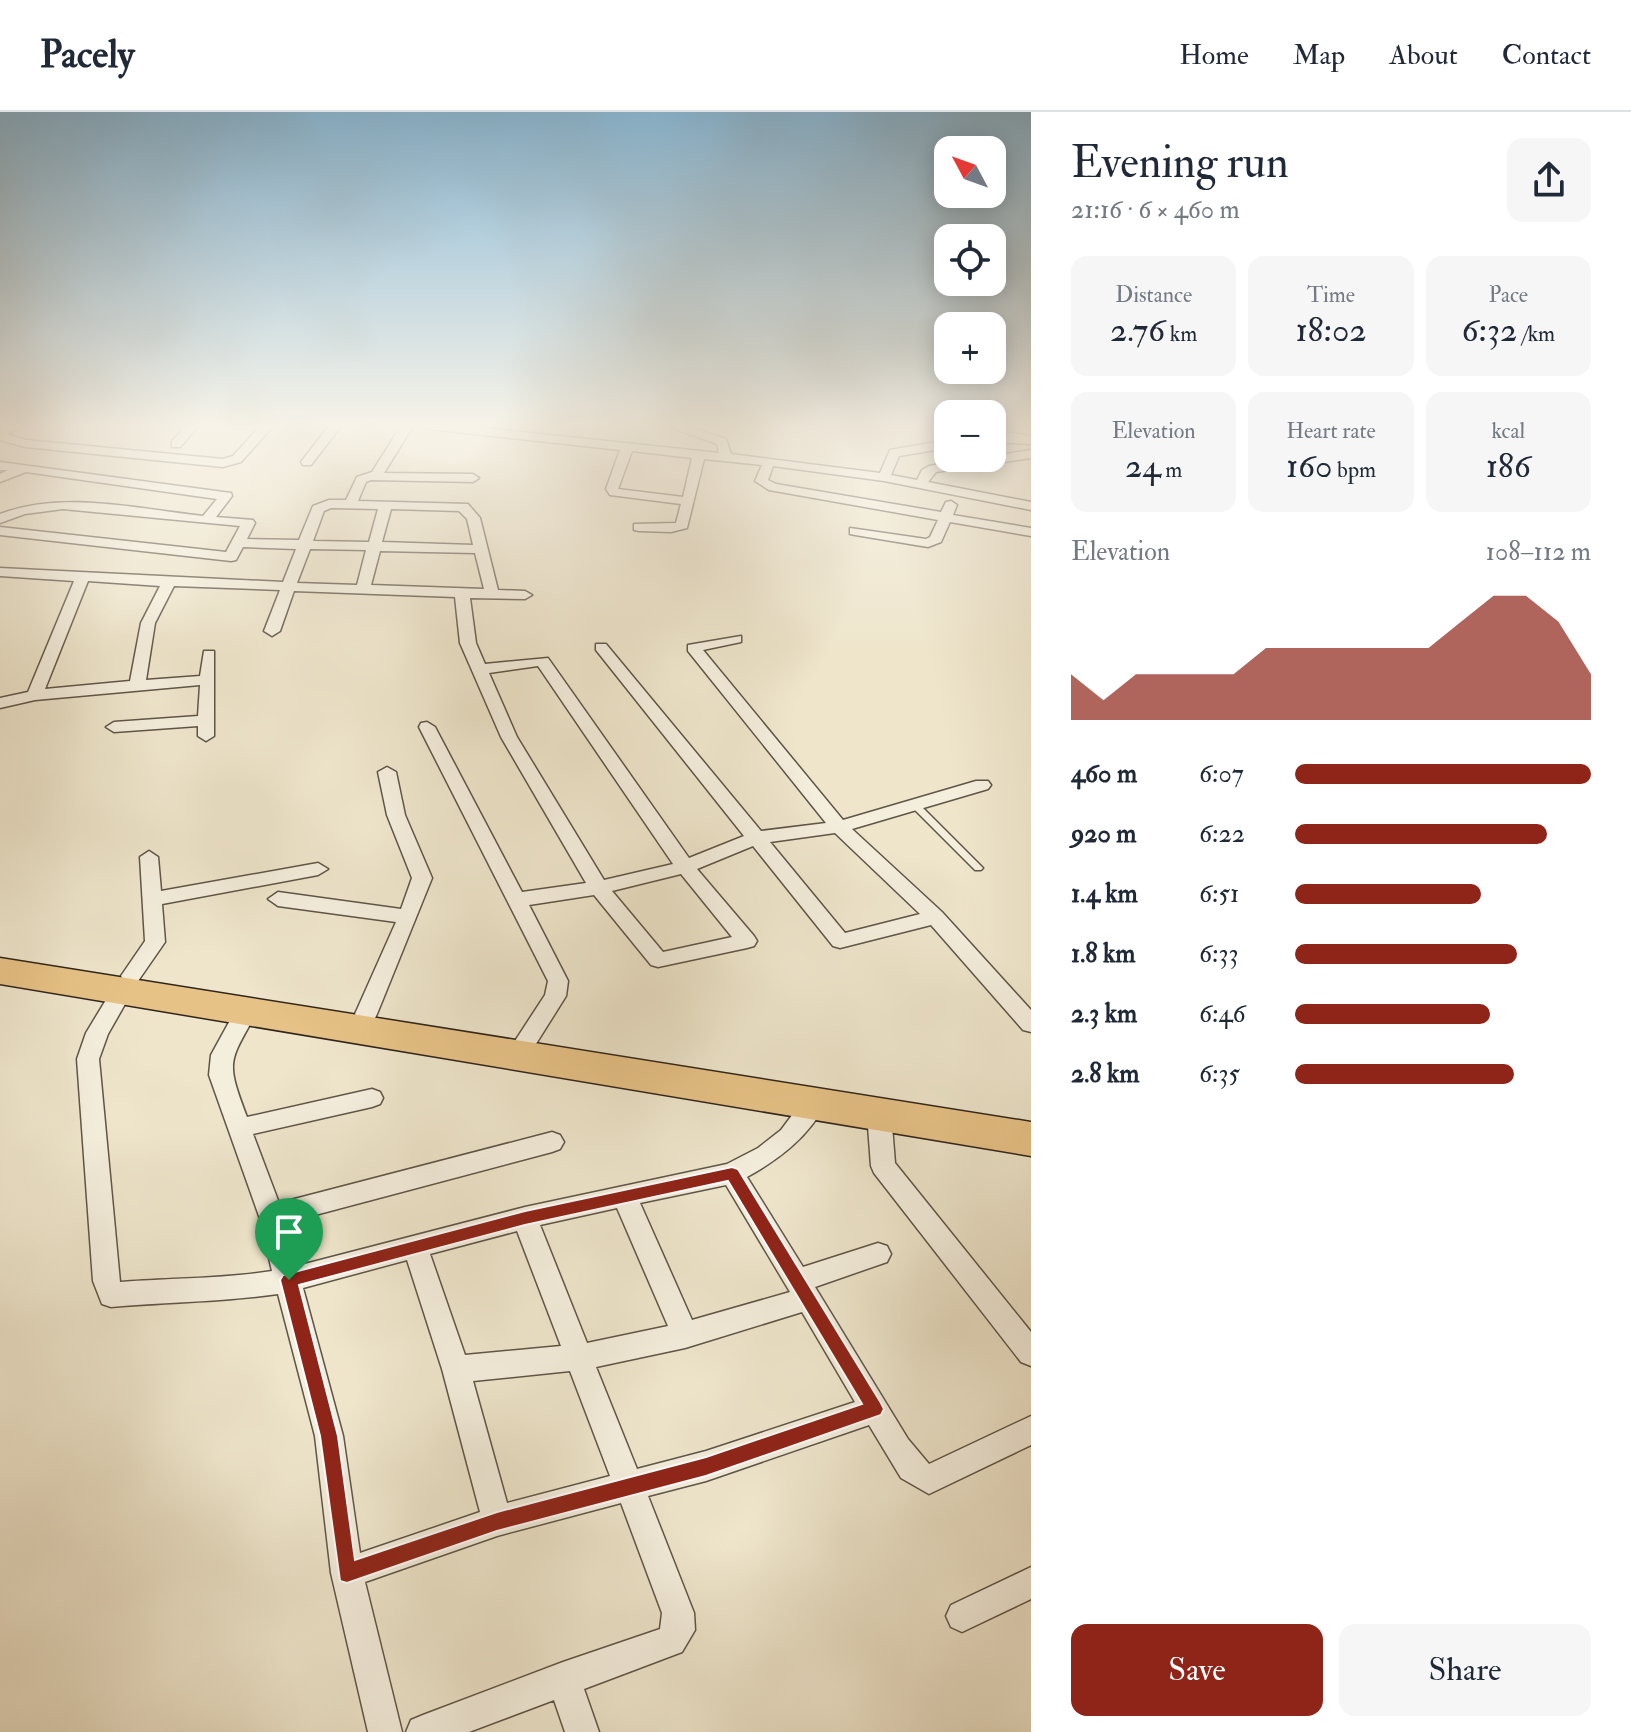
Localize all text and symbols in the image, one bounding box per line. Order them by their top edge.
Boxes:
text: Pacely [40,31,134,79]
text: Home [1179,38,1249,73]
text: Map [1293,38,1345,73]
text: About [1389,38,1458,73]
text: Contact [1502,38,1591,73]
north arrow [934,136,1006,208]
map controls [934,136,1006,472]
text: Evening run [1071,136,1289,191]
button: share [1507,138,1591,222]
text: 21:16 · 6 × 460 m [1071,194,1240,226]
button: locate [934,224,1006,296]
text: Distance [1115,281,1192,309]
text: Time [1307,281,1355,309]
text: Pace [1489,281,1528,309]
text: 2.76 [1110,309,1165,352]
text: 18:02 [1295,309,1367,352]
text: 6:32 [1461,309,1517,352]
button: + [934,312,1006,384]
text: km [1165,320,1197,348]
text: /km [1517,320,1555,348]
button: − [934,400,1006,472]
text: Elevation [1112,417,1196,445]
text: Heart rate [1286,417,1376,445]
text: kcal [1491,417,1525,445]
text: 24 [1125,445,1161,488]
text: 160 [1286,445,1332,488]
text: 186 [1486,445,1531,488]
text: m [1161,456,1182,484]
text: bpm [1332,456,1376,484]
text: Elevation [1071,536,1170,568]
text: 108–112 m [1486,536,1591,568]
text: 460 m [1071,758,1137,790]
text: 6:07 [1199,758,1244,790]
text: 920 m [1071,818,1136,850]
text: 6:22 [1199,818,1245,850]
text: 1.4 km [1071,878,1138,910]
text: 6:51 [1199,878,1239,910]
text: 1.8 km [1071,938,1136,970]
text: 6:33 [1199,938,1239,970]
text: 2.3 km [1071,998,1137,1030]
text: 6:46 [1199,998,1246,1030]
text: 2.8 km [1071,1058,1139,1090]
text: 6:35 [1199,1058,1240,1090]
pin [255,1198,323,1280]
icon: arrive [267,1210,311,1254]
button: Save [1071,1624,1323,1716]
button: Share [1339,1624,1591,1716]

